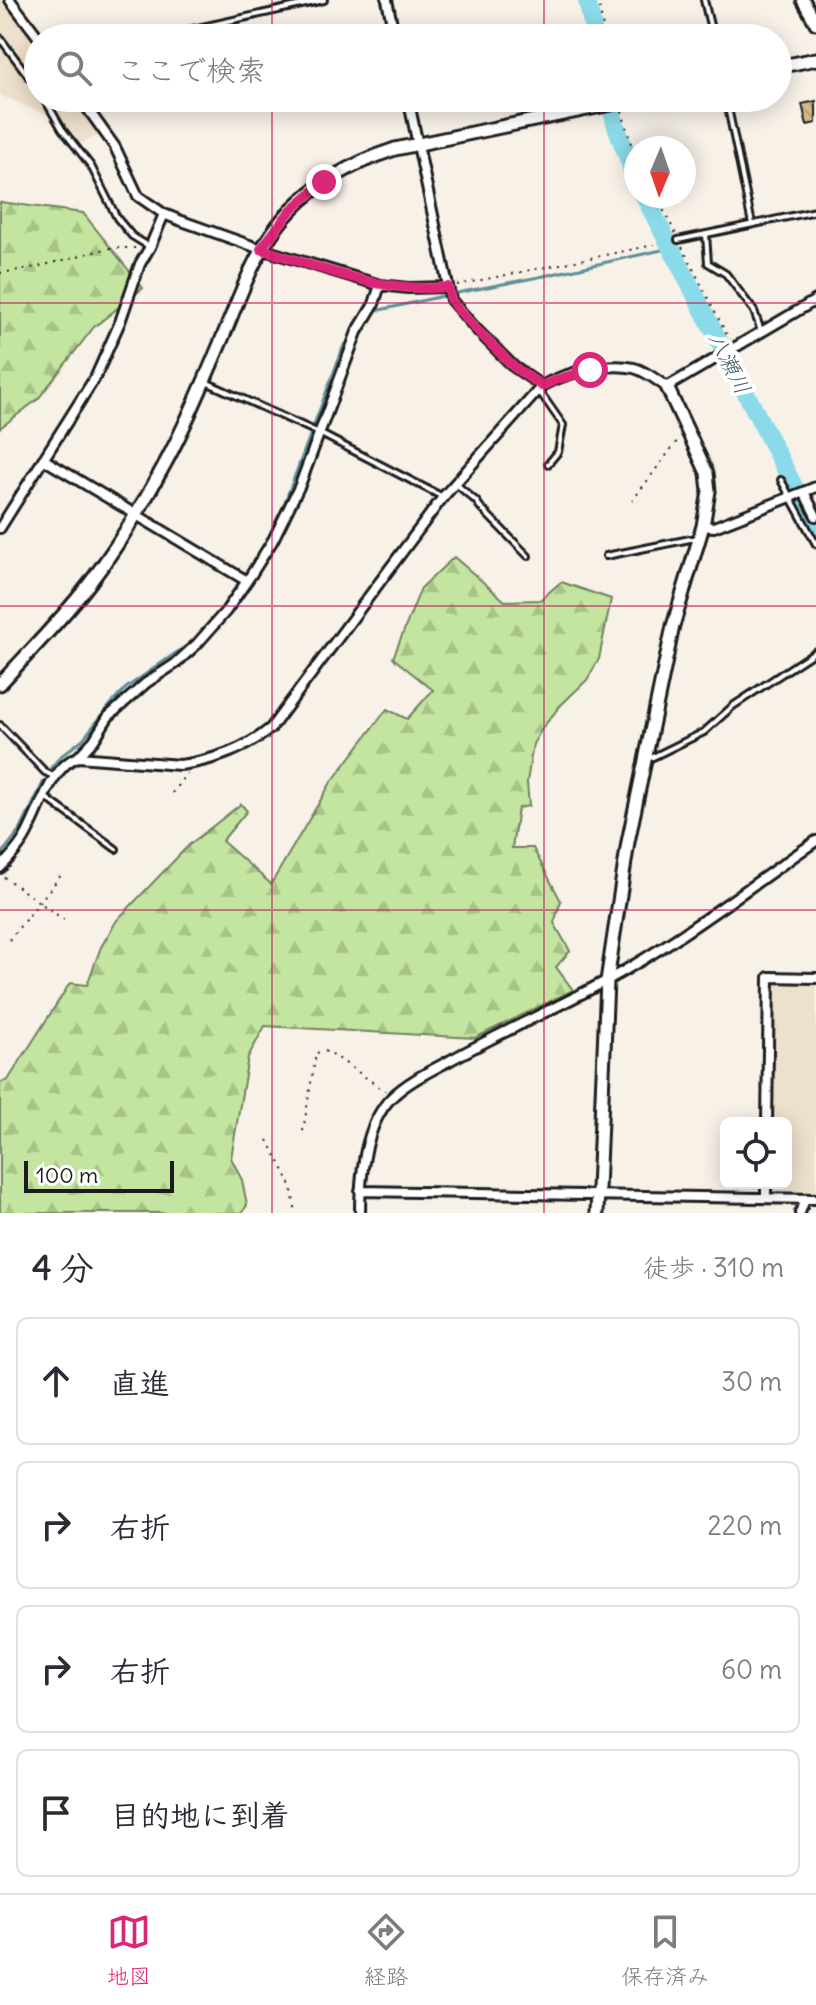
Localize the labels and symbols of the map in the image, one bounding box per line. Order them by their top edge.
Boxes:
north arrow [624,136,696,208]
route end [306,164,342,200]
water label: 八瀬川 [703,327,757,399]
route start [572,352,608,388]
scale bar [24,1157,174,1193]

